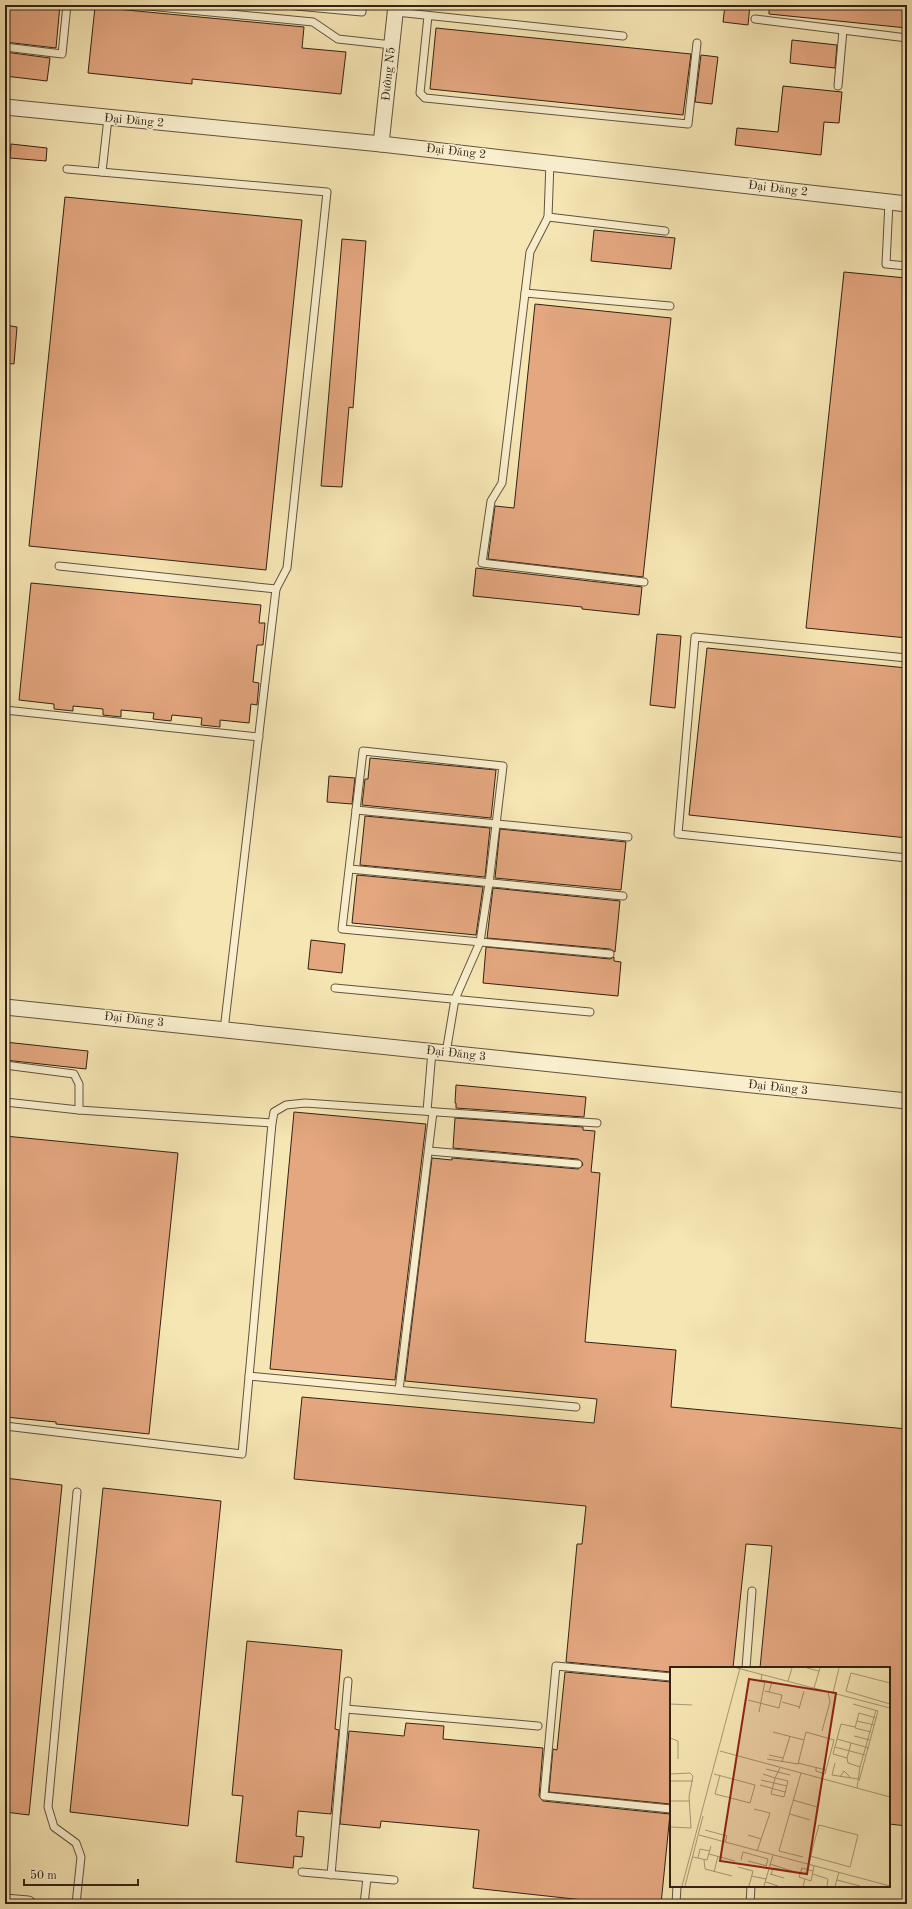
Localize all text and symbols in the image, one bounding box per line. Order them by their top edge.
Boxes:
street label: Đường N5 [379,46,398,102]
street label: Đại Đăng 2 [104,112,164,130]
street label: Đại Đăng 2 [425,143,487,161]
street label: Đại Đăng 2 [747,179,809,199]
street label: Đại Đăng 3 [103,1011,165,1029]
street label: Đại Đăng 3 [425,1045,487,1063]
street label: Đại Đăng 3 [747,1079,809,1097]
inset map [670,1667,890,1887]
scale bar [24,1861,138,1887]
text: 50 m [30,1869,57,1882]

